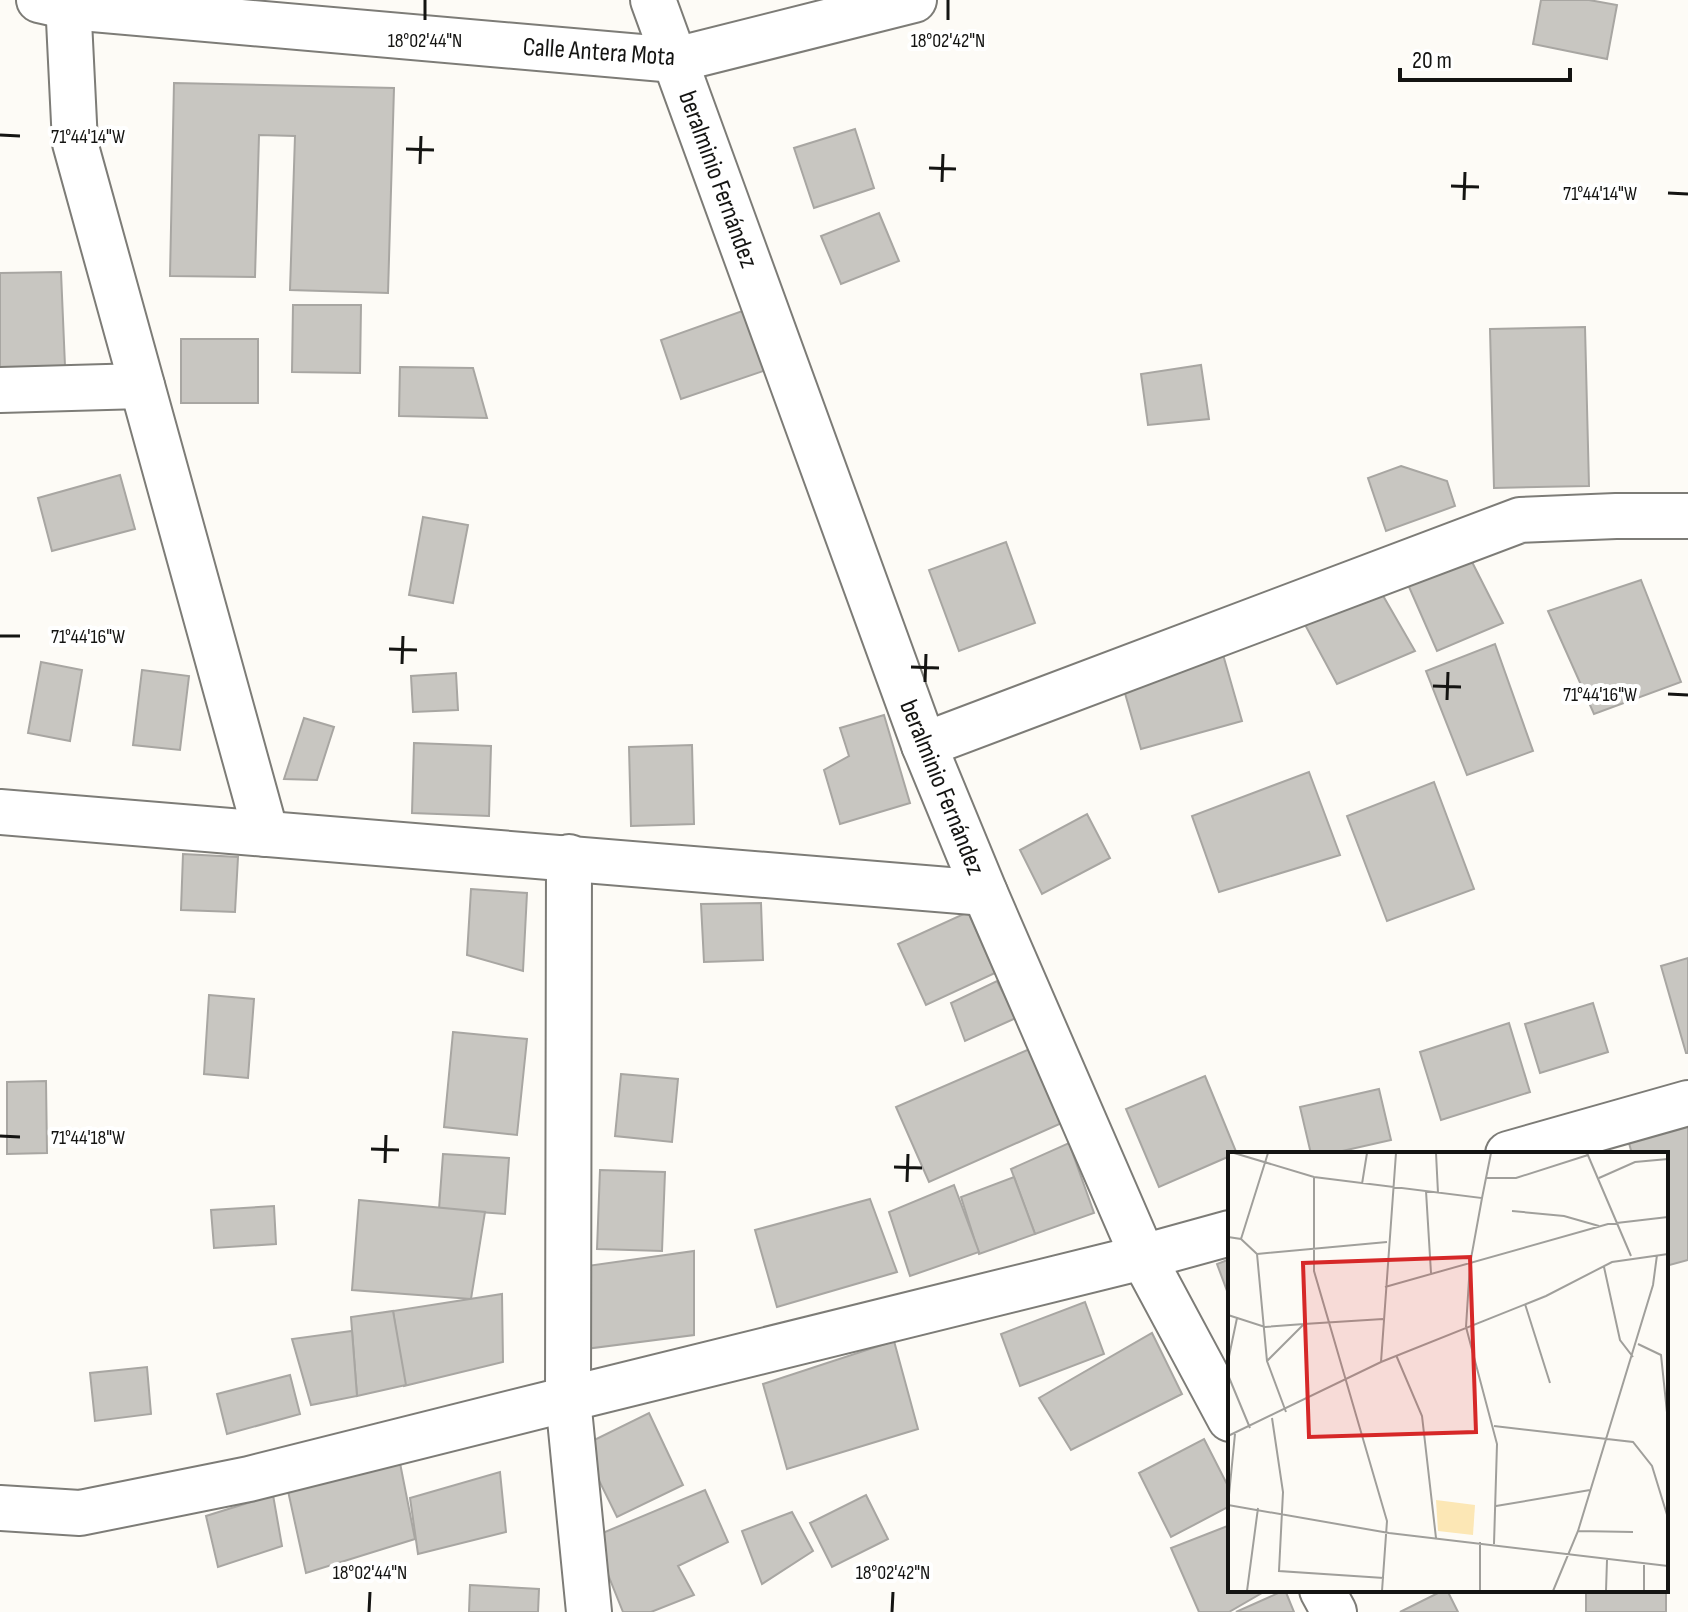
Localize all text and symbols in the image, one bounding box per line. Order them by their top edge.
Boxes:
text: 18°02'44"N [388,29,462,53]
text: 18°02'42"N [911,29,985,53]
street label: Calle Antera Mota [522,32,676,73]
scale bar [1400,32,1570,82]
text: 20 m [1412,46,1452,75]
street label: beralminio Fernández [671,87,764,272]
text: 71°44'14"W [51,125,125,149]
text: 71°44'14"W [1563,182,1637,206]
text: 71°44'16"W [51,625,125,649]
text: 71°44'16"W [1563,683,1637,707]
street label: beralminio Fernández [892,696,991,880]
text: 71°44'18"W [51,1126,125,1150]
inset map [1228,1152,1668,1592]
text: 18°02'44"N [333,1561,407,1585]
text: 18°02'42"N [856,1561,930,1585]

